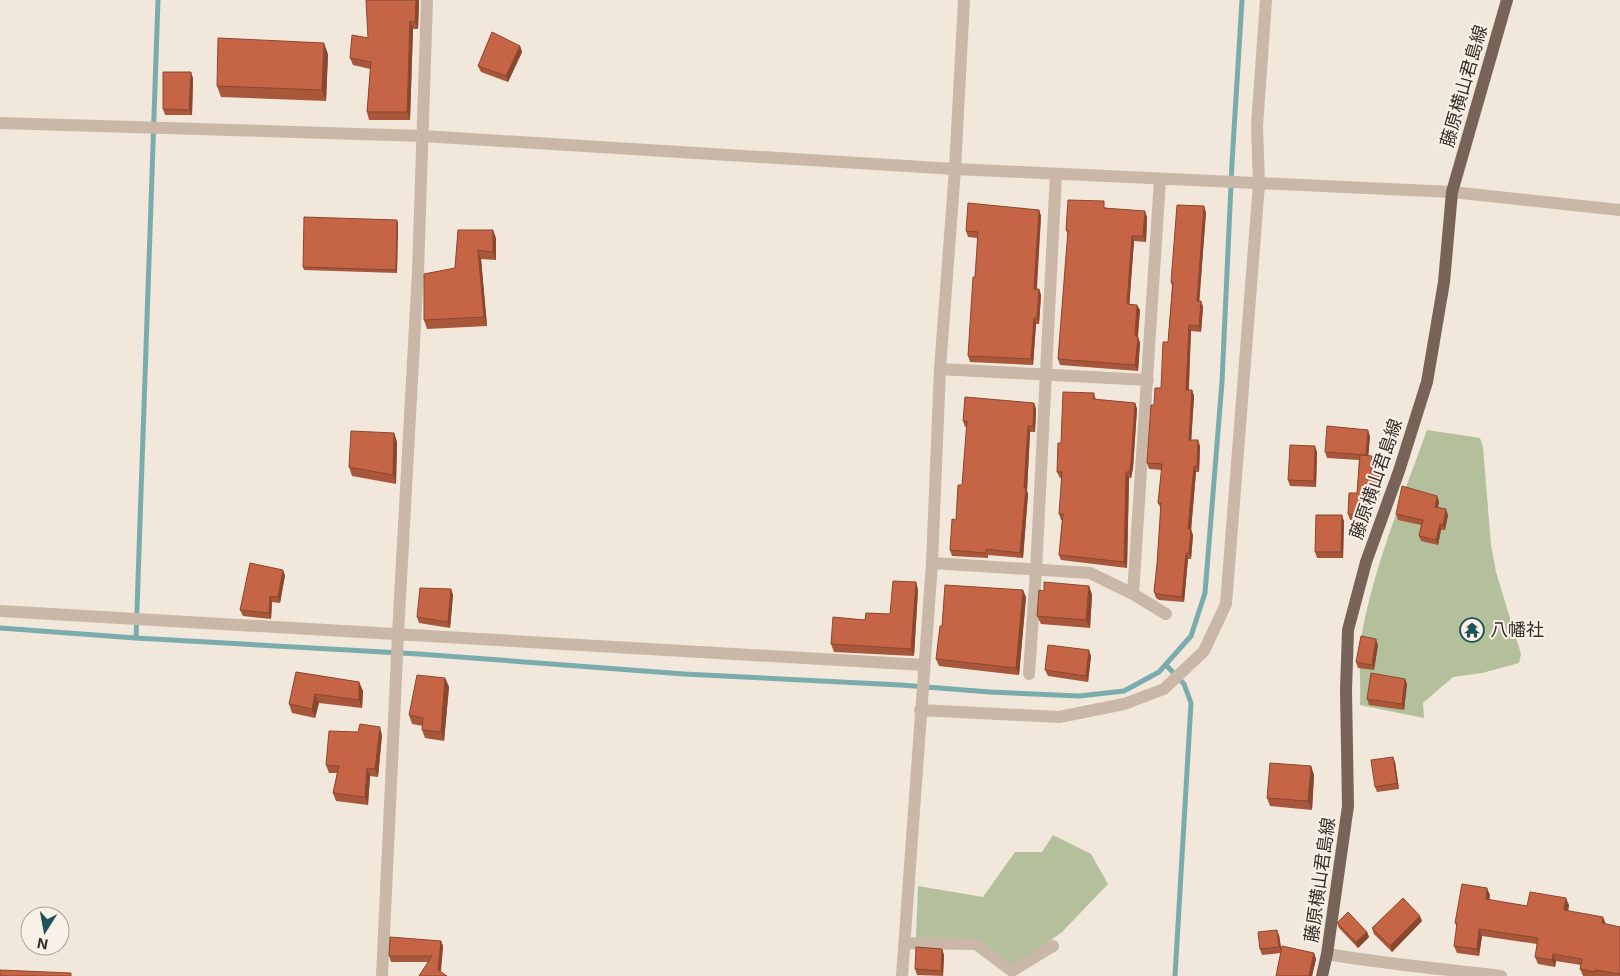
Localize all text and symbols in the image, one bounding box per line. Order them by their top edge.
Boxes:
street label: 藤原横山君島線 [1436,22,1491,149]
street label: 藤原横山君島線 [1345,416,1406,542]
temple icon: 八幡社 [1459,617,1485,643]
place label: 八幡社 [1490,619,1544,640]
street label: 藤原横山君島線 [1300,816,1339,944]
north arrow [20,906,70,956]
text: N [36,935,49,954]

